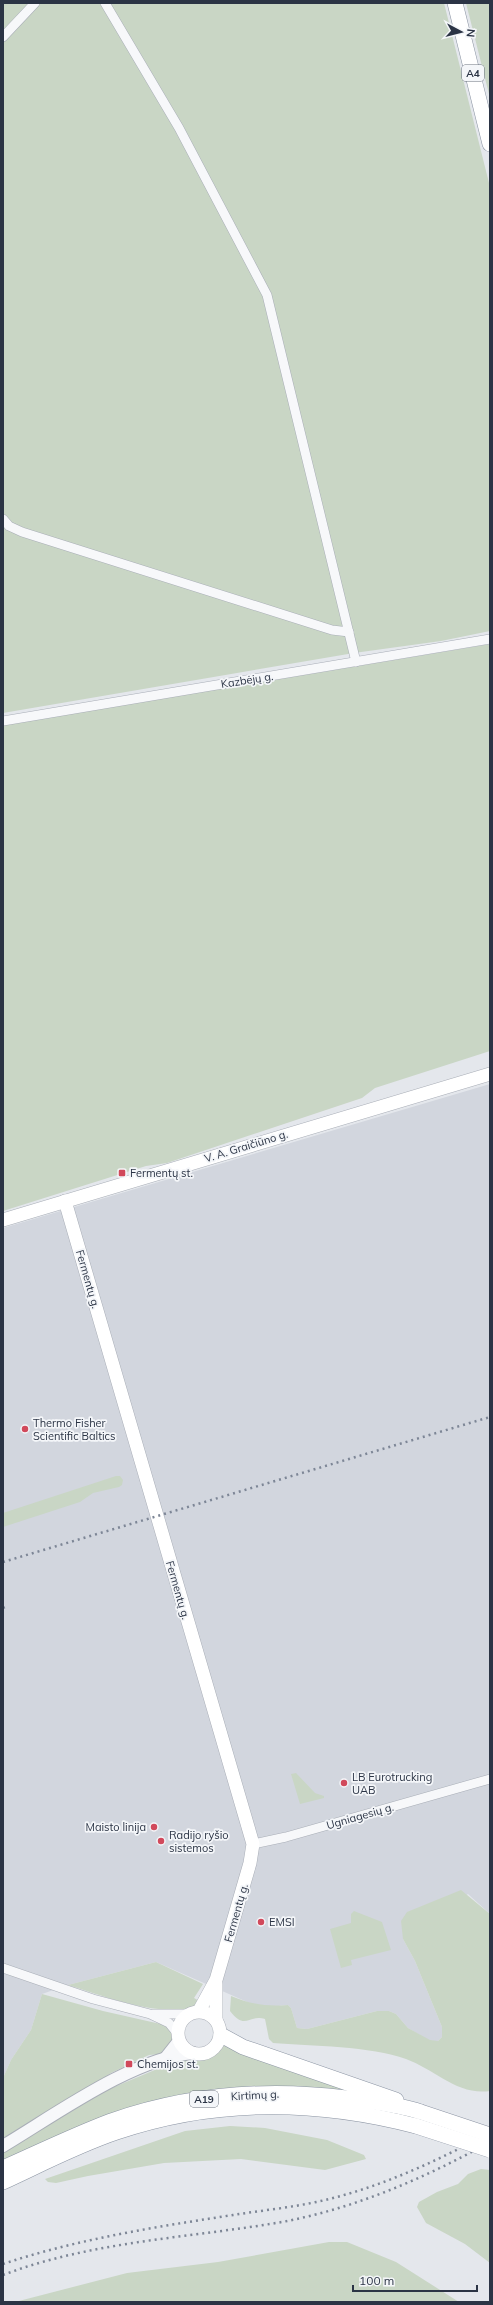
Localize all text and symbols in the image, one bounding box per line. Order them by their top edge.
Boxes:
north arrow [441,12,481,52]
text: N [463,28,478,38]
road number: A4 [462,65,484,81]
street label: Kazbėjų g. [220,669,274,691]
street label: V. A. Graičiūno g. [203,1127,289,1165]
place label: Fermentų st. [130,1166,193,1180]
marker: Fermentų st. [117,1168,127,1178]
street label: Fermentų g. [73,1248,103,1310]
place label: Thermo Fisher Scientific Baltics [33,1416,116,1443]
marker: Thermo Fisher Scientific Baltics [20,1424,30,1434]
street label: Fermentų g. [163,1559,193,1621]
place label: LB Eurotrucking UAB [352,1770,432,1797]
marker: LB Eurotrucking UAB [339,1778,349,1788]
street label: Ugniagesių g. [325,1800,395,1832]
place label: Maisto linija [85,1820,146,1834]
marker: Maisto linija [149,1822,159,1832]
place label: Radijo ryšio sistemos [169,1828,229,1855]
marker: Radijo ryšio sistemos [156,1836,166,1846]
street label: Fermentų g. [221,1882,251,1944]
place label: EMSI [269,1915,295,1929]
marker: EMSI [256,1917,266,1927]
place label: Chemijos st. [137,2057,198,2071]
marker: Chemijos st. [124,2059,134,2069]
street label: Kirtimų g. [230,2087,280,2103]
road number: A19 [190,2091,218,2107]
scale bar [353,2267,477,2293]
text: 100 m [359,2273,394,2288]

